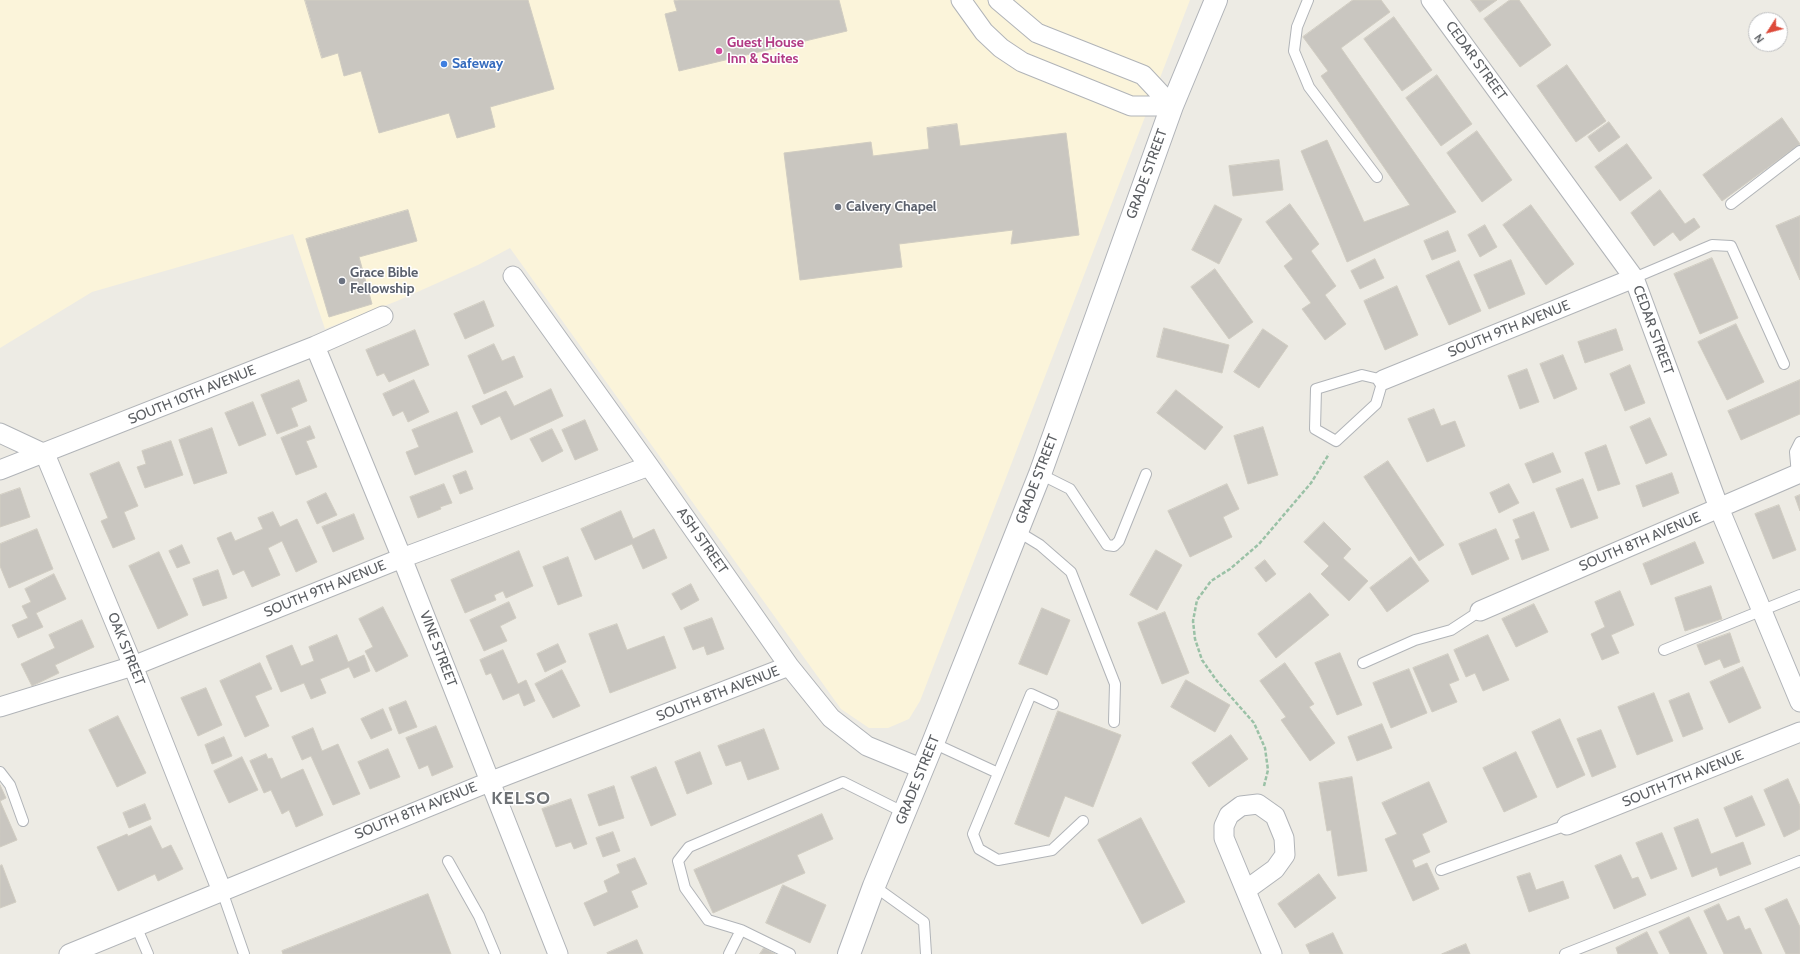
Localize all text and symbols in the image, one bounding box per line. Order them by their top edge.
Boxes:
north arrow [1748,12,1788,52]
street label: CEDAR STREET [1442,18,1510,104]
text: N [1751,31,1767,46]
place label: Guest House Inn & Suites [727,35,804,68]
marker: Guest House Inn & Suites [714,46,724,56]
place label: Safeway [452,56,503,72]
marker: Safeway [439,59,449,69]
street label: GRADE STREET [1123,127,1171,221]
place label: Calvery Chapel [846,199,937,215]
marker: Calvery Chapel [833,202,843,212]
place label: Grace Bible Fellowship [350,265,418,298]
marker: Grace Bible Fellowship [337,276,347,286]
street label: CEDAR STREET [1629,283,1677,377]
street label: SOUTH 9TH AVENUE [1446,297,1572,361]
street label: SOUTH 10TH AVENUE [126,362,258,428]
street label: GRADE STREET [1012,432,1062,526]
street label: ASH STREET [673,505,731,577]
street label: SOUTH 8TH AVENUE [1577,509,1703,575]
street label: SOUTH 9TH AVENUE [262,557,388,621]
street label: VINE STREET [416,609,460,689]
street label: OAK STREET [104,610,148,688]
street label: SOUTH 8TH AVENUE [654,663,782,725]
street label: GRADE STREET [892,733,944,827]
street label: SOUTH 7TH AVENUE [1620,747,1746,811]
street label: SOUTH 8TH AVENUE [352,779,480,843]
district label: KELSO [491,788,551,810]

